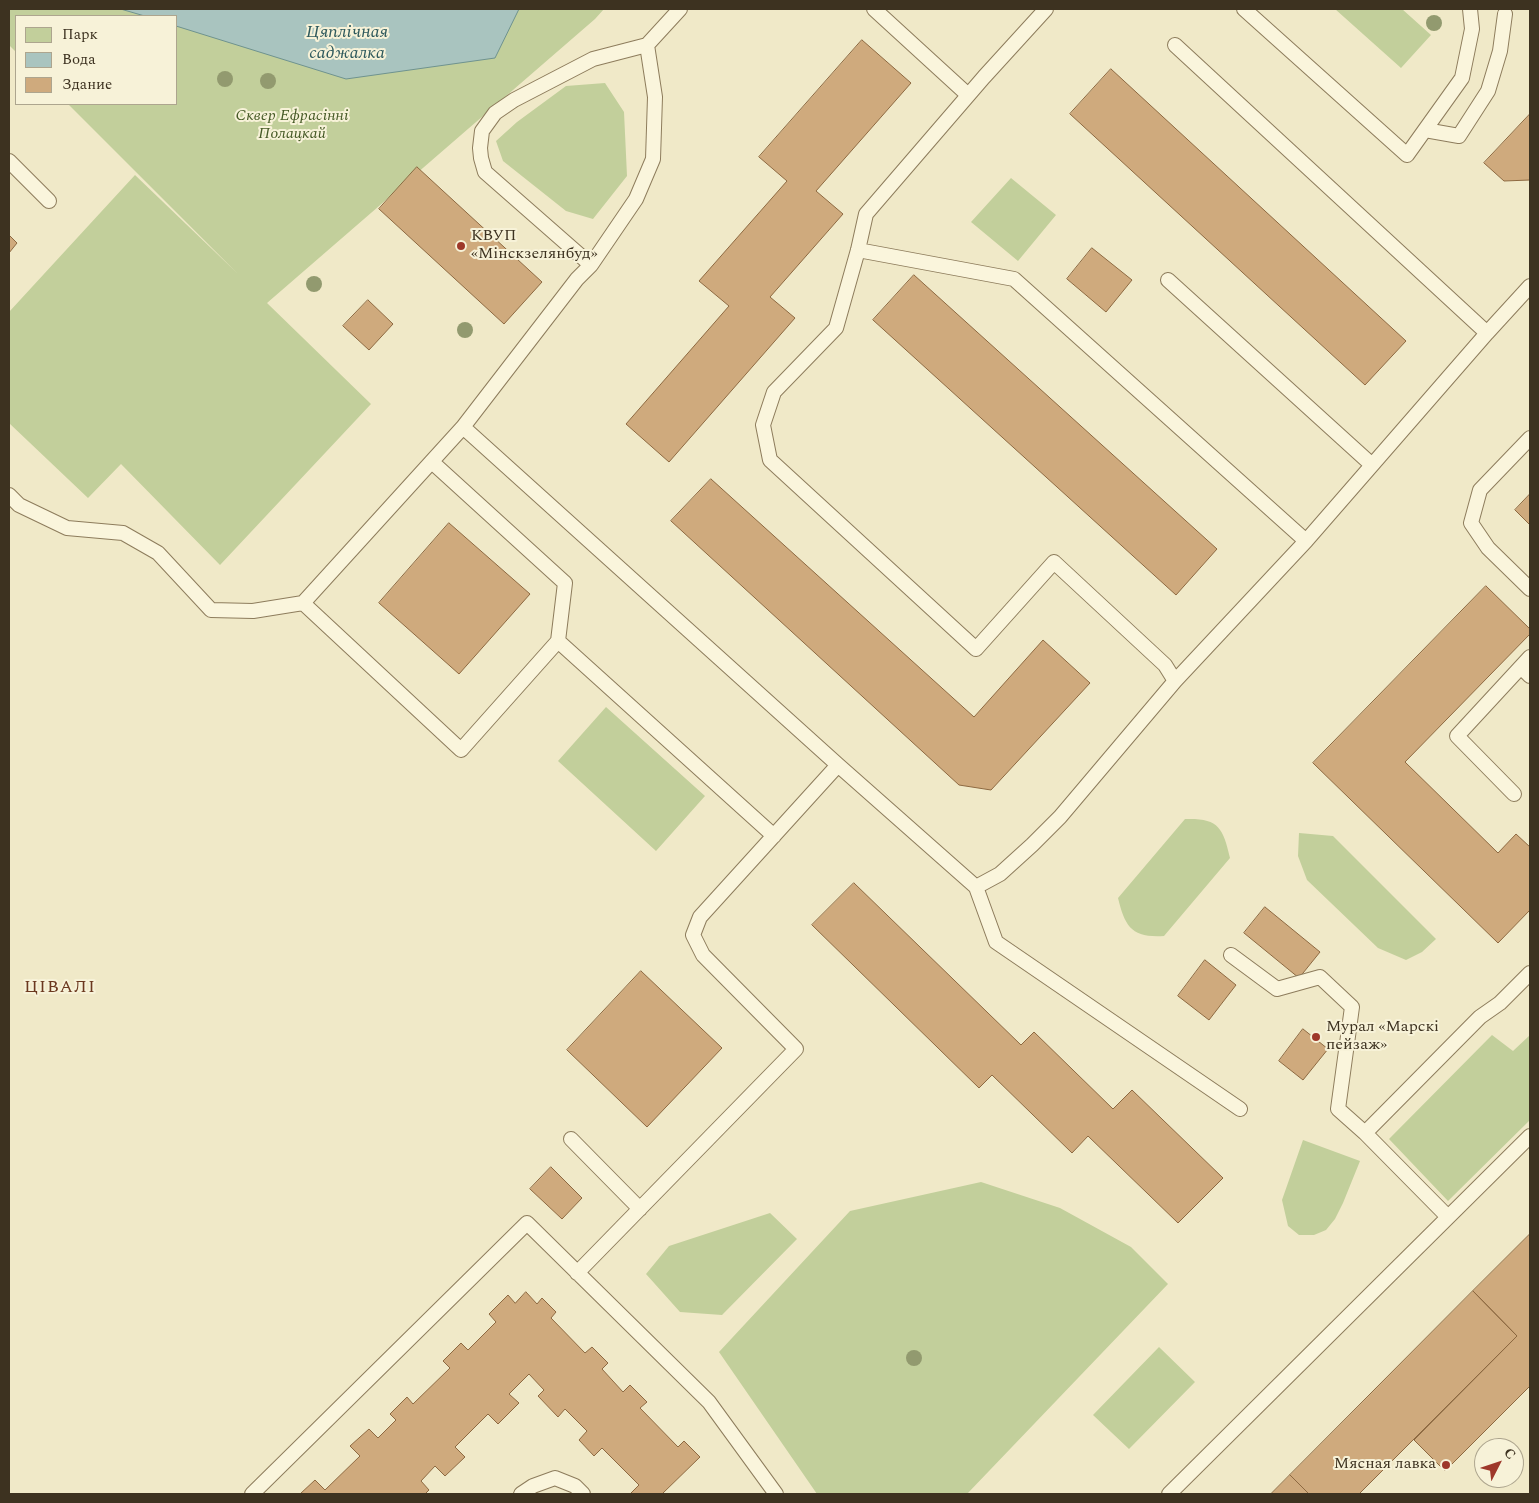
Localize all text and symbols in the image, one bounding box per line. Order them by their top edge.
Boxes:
legend [15,15,178,105]
water label: Цяплічная саджалка [306,22,388,64]
text: Парк [62,23,98,46]
text: Вода [62,48,96,71]
text: Здание [62,73,112,96]
park label: Сквер Ефрасінні Полацкай [235,107,349,145]
place label: КВУП «Мінскзелянбуд» [471,227,598,265]
marker: КВУП «Мінскзелянбуд» [455,240,467,252]
district label: ЦІВАЛІ [23,977,97,999]
place label: Мурал «Марскі пейзаж» [1326,1018,1439,1056]
marker: Мурал «Марскі пейзаж» [1310,1031,1322,1043]
north arrow [1474,1438,1524,1488]
text: С [1499,1443,1521,1464]
place label: Мясная лавка [1334,1455,1436,1475]
marker: Мясная лавка [1440,1459,1452,1471]

